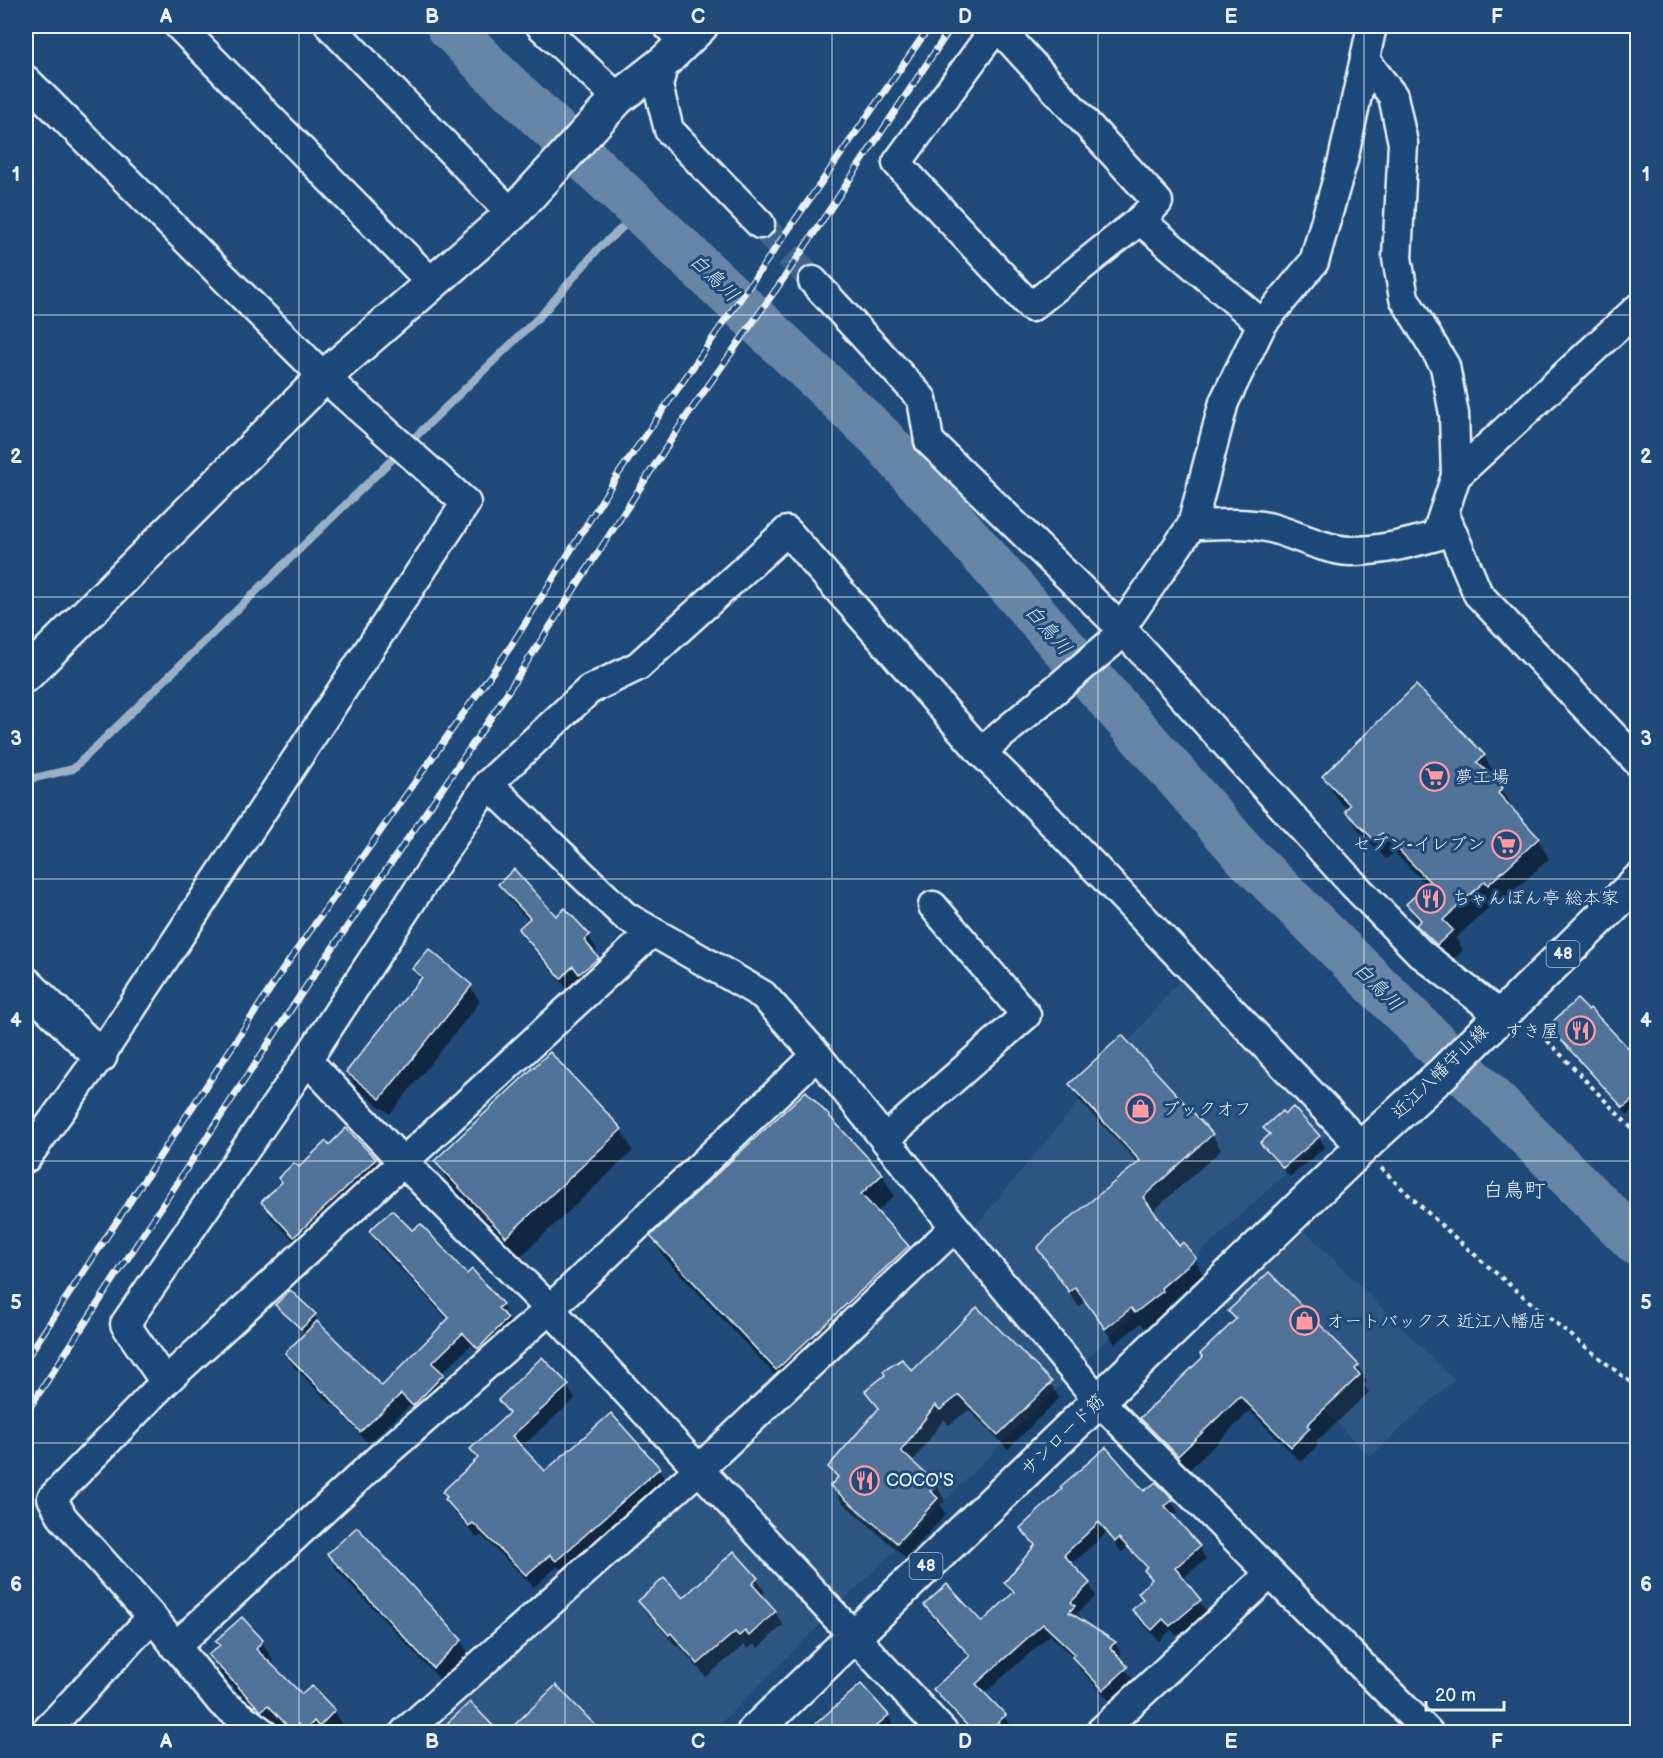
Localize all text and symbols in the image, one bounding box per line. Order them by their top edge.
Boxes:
text: A [159,5,173,29]
text: B [425,5,439,29]
text: C [691,5,705,29]
text: D [958,5,972,29]
text: E [1225,5,1238,29]
text: F [1491,5,1503,29]
text: 1 [12,163,20,187]
text: 1 [1642,163,1650,187]
water label: 白鳥川 [684,249,744,307]
text: 2 [10,445,22,469]
text: 2 [1640,445,1652,469]
water label: 白鳥川 [1019,599,1077,661]
text: 3 [10,727,22,751]
text: 3 [1640,727,1652,751]
supermarket icon: 夢工場 [1418,761,1450,793]
place label: 夢工場 [1455,767,1509,788]
supermarket icon: セブン-イレブン [1490,828,1522,860]
place label: セブン-イレブン [1352,834,1485,855]
restaurant icon: ちゃんぽん亭 総本家 [1415,882,1447,914]
place label: ちゃんぽん亭 総本家 [1452,888,1619,909]
road number: 48 [1546,941,1580,967]
water label: 白鳥川 [1348,957,1408,1017]
text: 4 [10,1009,22,1033]
text: 4 [1640,1009,1652,1033]
restaurant icon: すき屋 [1564,1015,1596,1047]
street label: 近江八幡守山線 [1387,1021,1493,1123]
place label: すき屋 [1505,1021,1559,1042]
shop icon: ブックオフ [1125,1093,1157,1125]
place label: ブックオフ [1162,1099,1252,1120]
district label: 白鳥町 [1483,1178,1546,1203]
text: 5 [10,1291,22,1315]
text: 5 [1640,1291,1652,1315]
shop icon: オートバックス 近江八幡店 [1289,1305,1321,1337]
place label: オートバックス 近江八幡店 [1326,1311,1547,1332]
street label: サンロード筋 [1017,1390,1109,1480]
restaurant icon: COCO'S [849,1464,881,1496]
place label: COCO'S [886,1470,954,1491]
road number: 48 [910,1553,942,1579]
text: 6 [10,1573,22,1597]
text: 6 [1640,1573,1652,1597]
scale bar [1426,1674,1504,1712]
text: 20 m [1435,1685,1476,1706]
text: A [159,1730,173,1754]
text: B [425,1730,439,1754]
text: C [691,1730,705,1754]
text: D [958,1730,972,1754]
text: E [1225,1730,1238,1754]
text: F [1491,1730,1503,1754]

